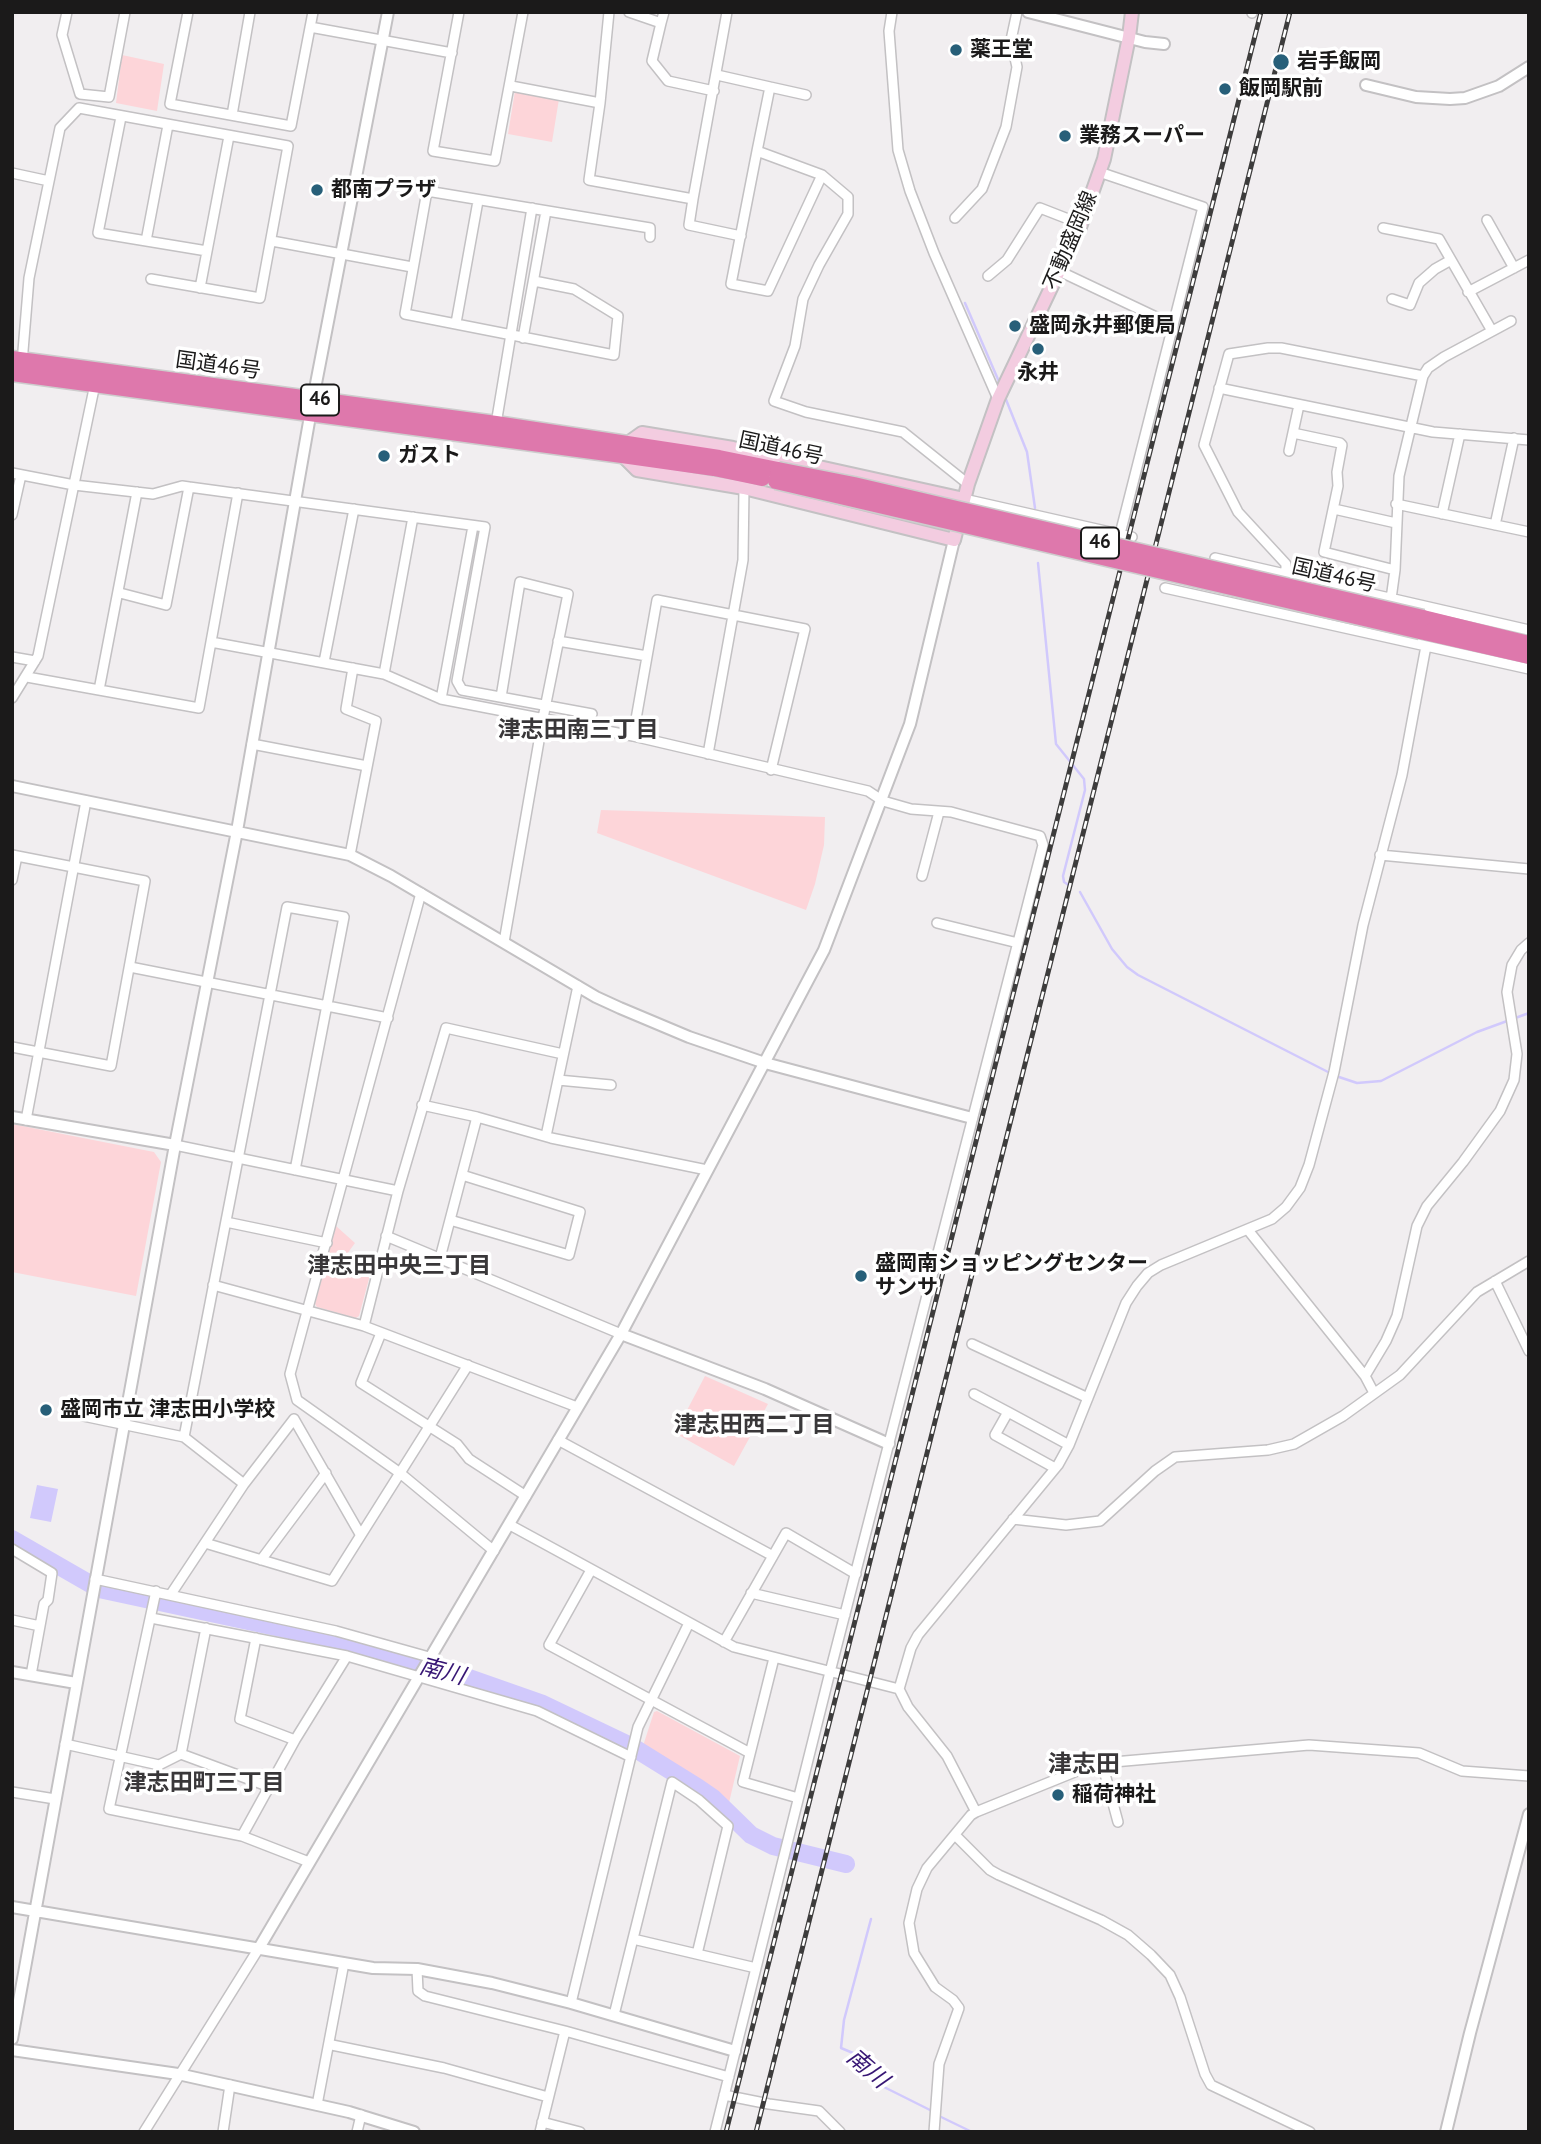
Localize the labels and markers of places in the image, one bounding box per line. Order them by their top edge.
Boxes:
place label: 薬王堂 [970,37,1033,63]
marker: 薬王堂 [948,42,964,58]
place label: 岩手飯岡 [1297,49,1381,75]
marker: 岩手飯岡 [1271,52,1291,72]
place label: 飯岡駅前 [1239,76,1323,102]
marker: 飯岡駅前 [1217,81,1233,97]
place label: 業務スーパー [1079,123,1205,149]
marker: 業務スーパー [1057,128,1073,144]
place label: 都南プラザ [331,177,436,203]
marker: 都南プラザ [309,182,325,198]
place label: 盛岡永井郵便局 [1029,313,1176,339]
marker: 盛岡永井郵便局 [1007,318,1023,334]
marker: 永井 [1030,341,1046,357]
place label: 永井 [1017,360,1059,386]
place label: ガスト [398,443,461,469]
marker: ガスト [376,448,392,464]
place label: 盛岡南ショッピングセンター サンサ [875,1251,1148,1301]
marker: 盛岡南ショッピングセンター サンサ [853,1268,869,1284]
place label: 盛岡市立 津志田小学校 [60,1397,275,1423]
marker: 盛岡市立 津志田小学校 [38,1402,54,1418]
place label: 稲荷神社 [1072,1782,1156,1808]
marker: 稲荷神社 [1050,1787,1066,1803]

